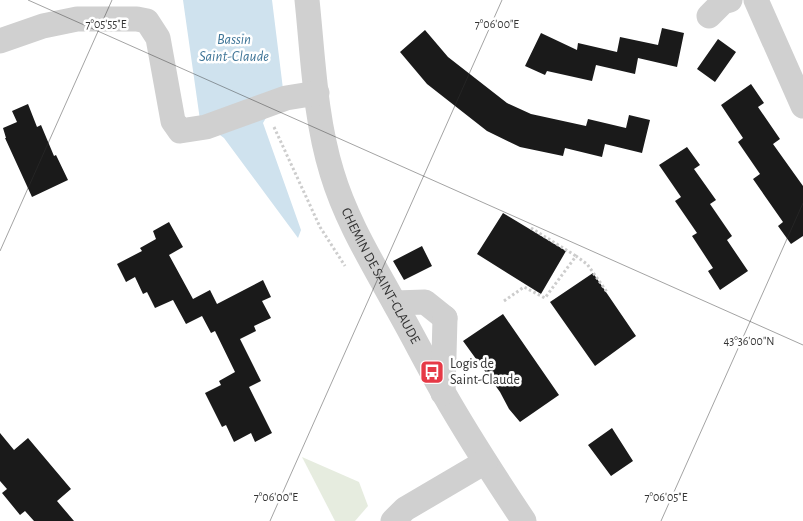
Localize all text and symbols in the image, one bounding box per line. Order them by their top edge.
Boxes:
text: 7°05'55"E [85,18,127,30]
text: 7°06'00"E [475,18,519,30]
water label: Bassin Saint-Claude [199,32,269,64]
street label: CHEMIN DE SAINT-CLAUDE [339,206,422,346]
text: 43°36'00"N [723,335,775,347]
place label: Logis de Saint-Claude [450,357,520,387]
bus stop icon: Logis de Saint-Claude [419,359,445,385]
text: 7°06'00"E [254,491,298,503]
text: 7°06'05"E [645,491,688,503]

